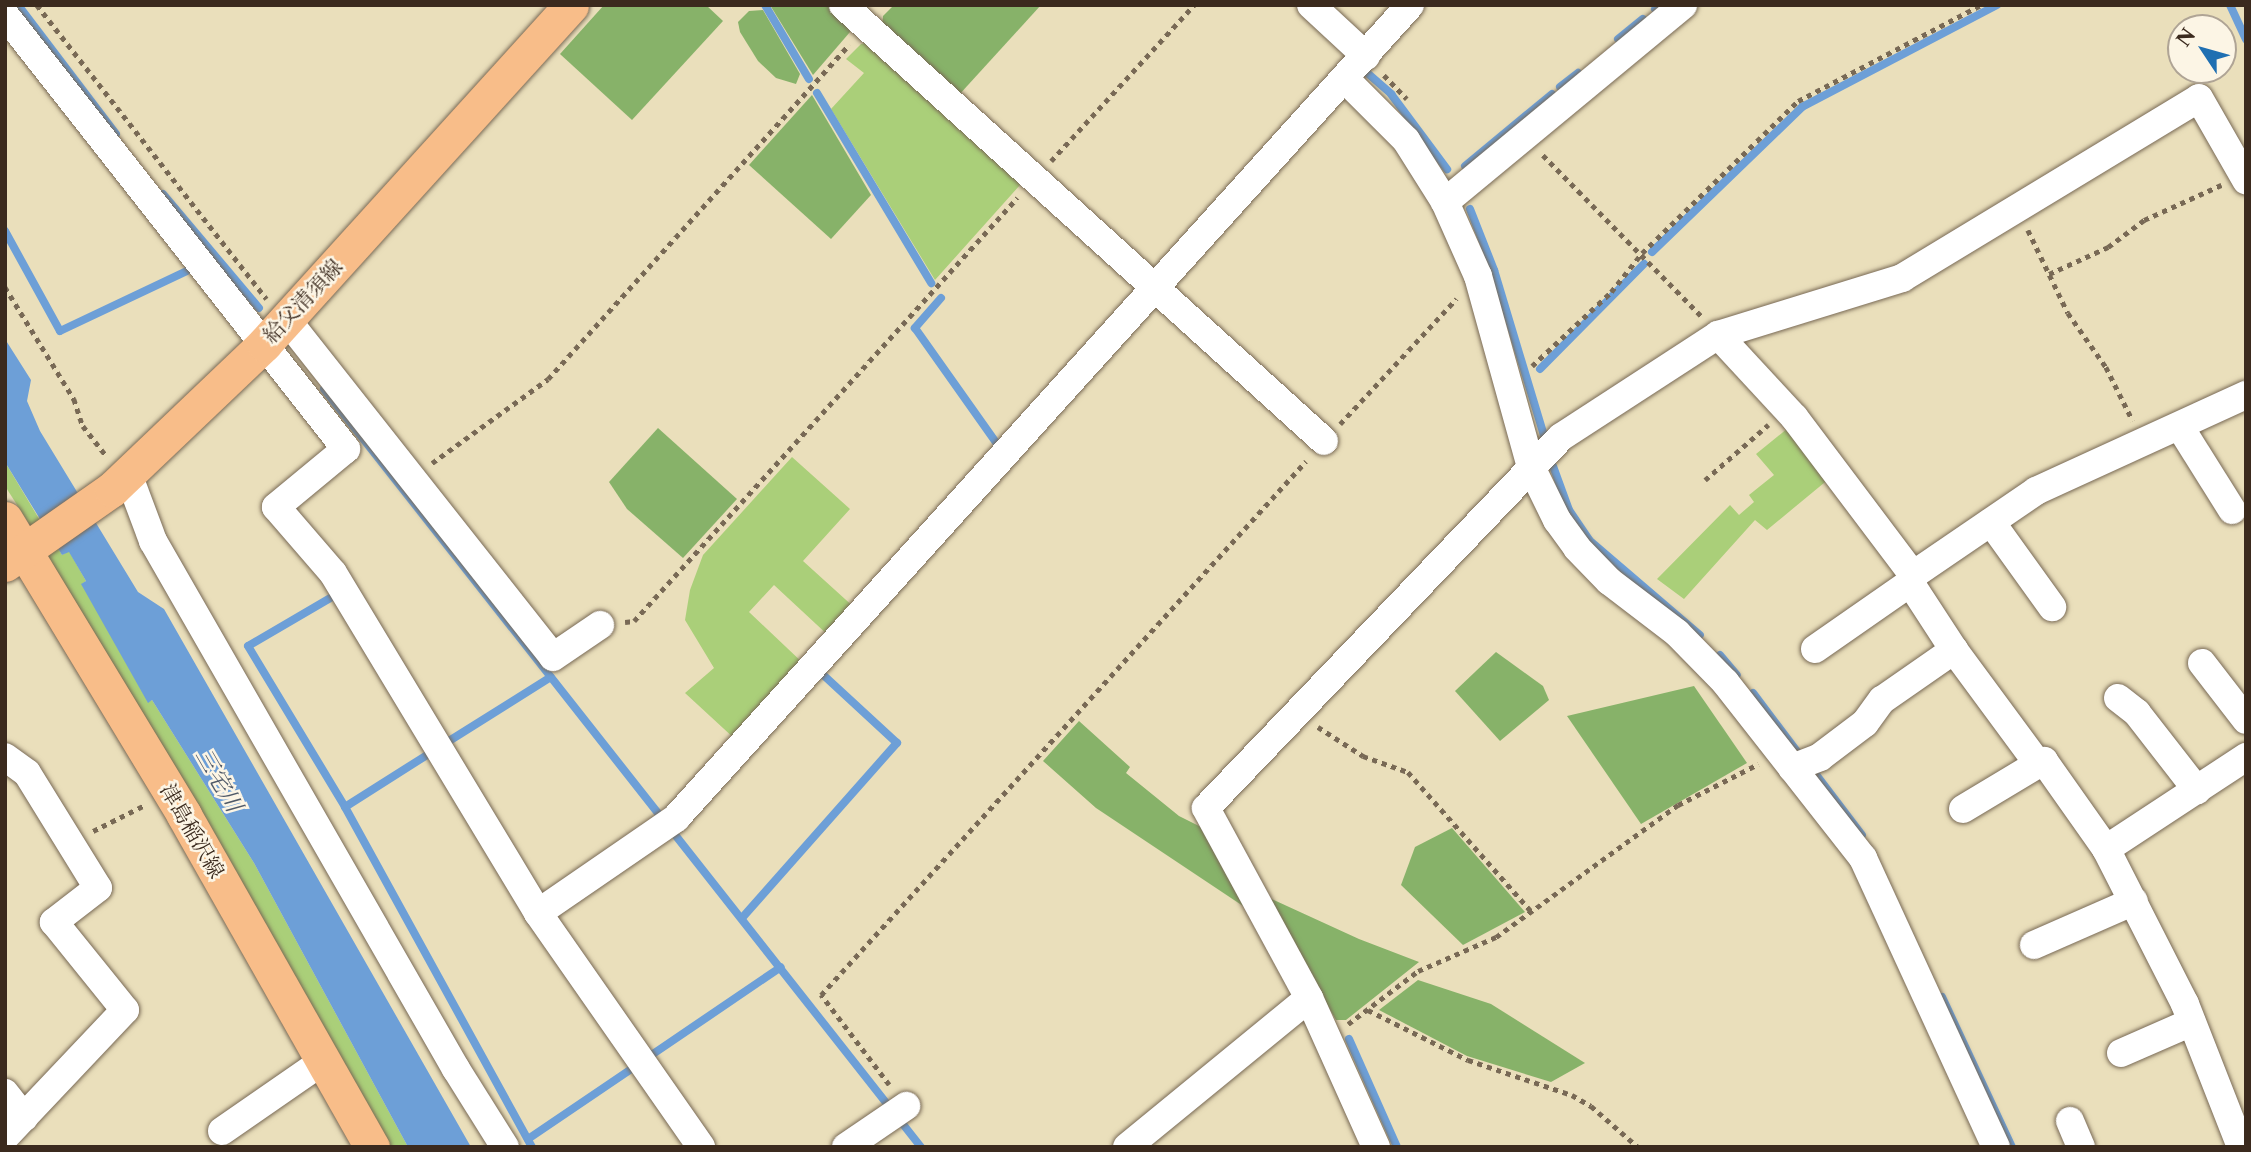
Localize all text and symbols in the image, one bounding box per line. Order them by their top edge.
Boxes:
north arrow [2167,14,2237,84]
text: N [2172,24,2200,51]
street label: 給父清須線 [258,254,348,348]
water label: 三宅川 [190,743,248,817]
street label: 津島稲沢線 [155,779,229,883]

